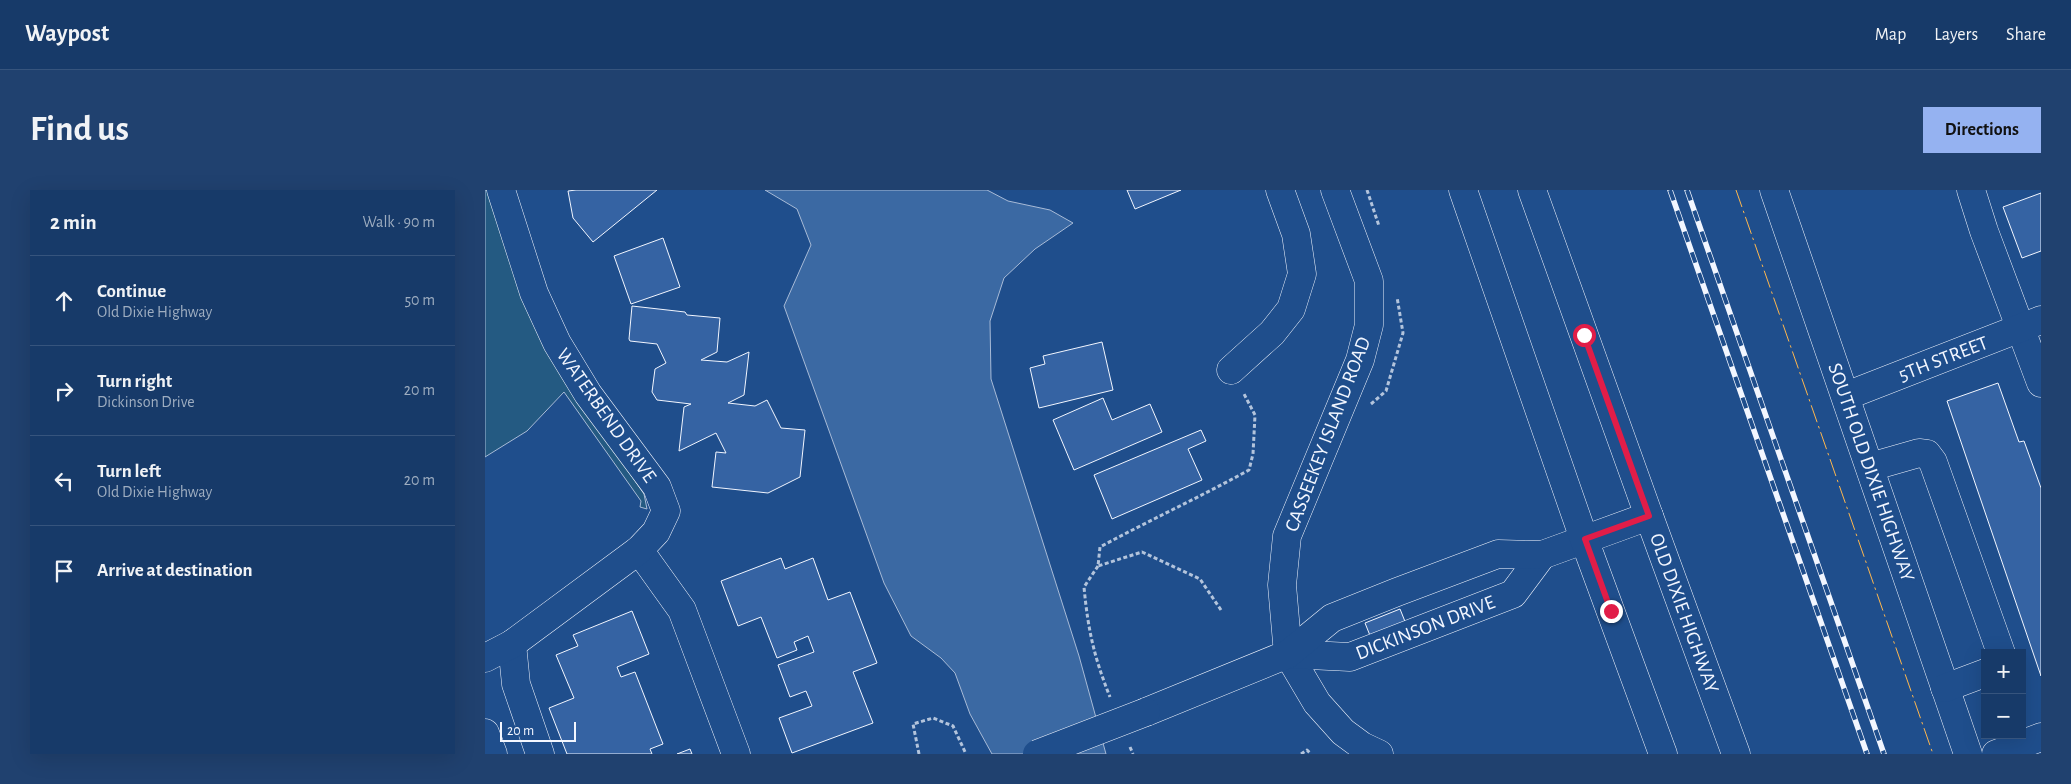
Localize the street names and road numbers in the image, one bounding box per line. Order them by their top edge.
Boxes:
street label: 5TH STREET [1896,333,1991,385]
street label: CASSEEKEY ISLAND ROAD [1282,334,1374,535]
street label: WATERBEND DRIVE [552,345,660,487]
street label: SOUTH OLD DIXIE HIGHWAY [1824,360,1918,585]
street label: OLD DIXIE HIGHWAY [1646,531,1722,696]
street label: DICKINSON DRIVE [1353,592,1498,664]

